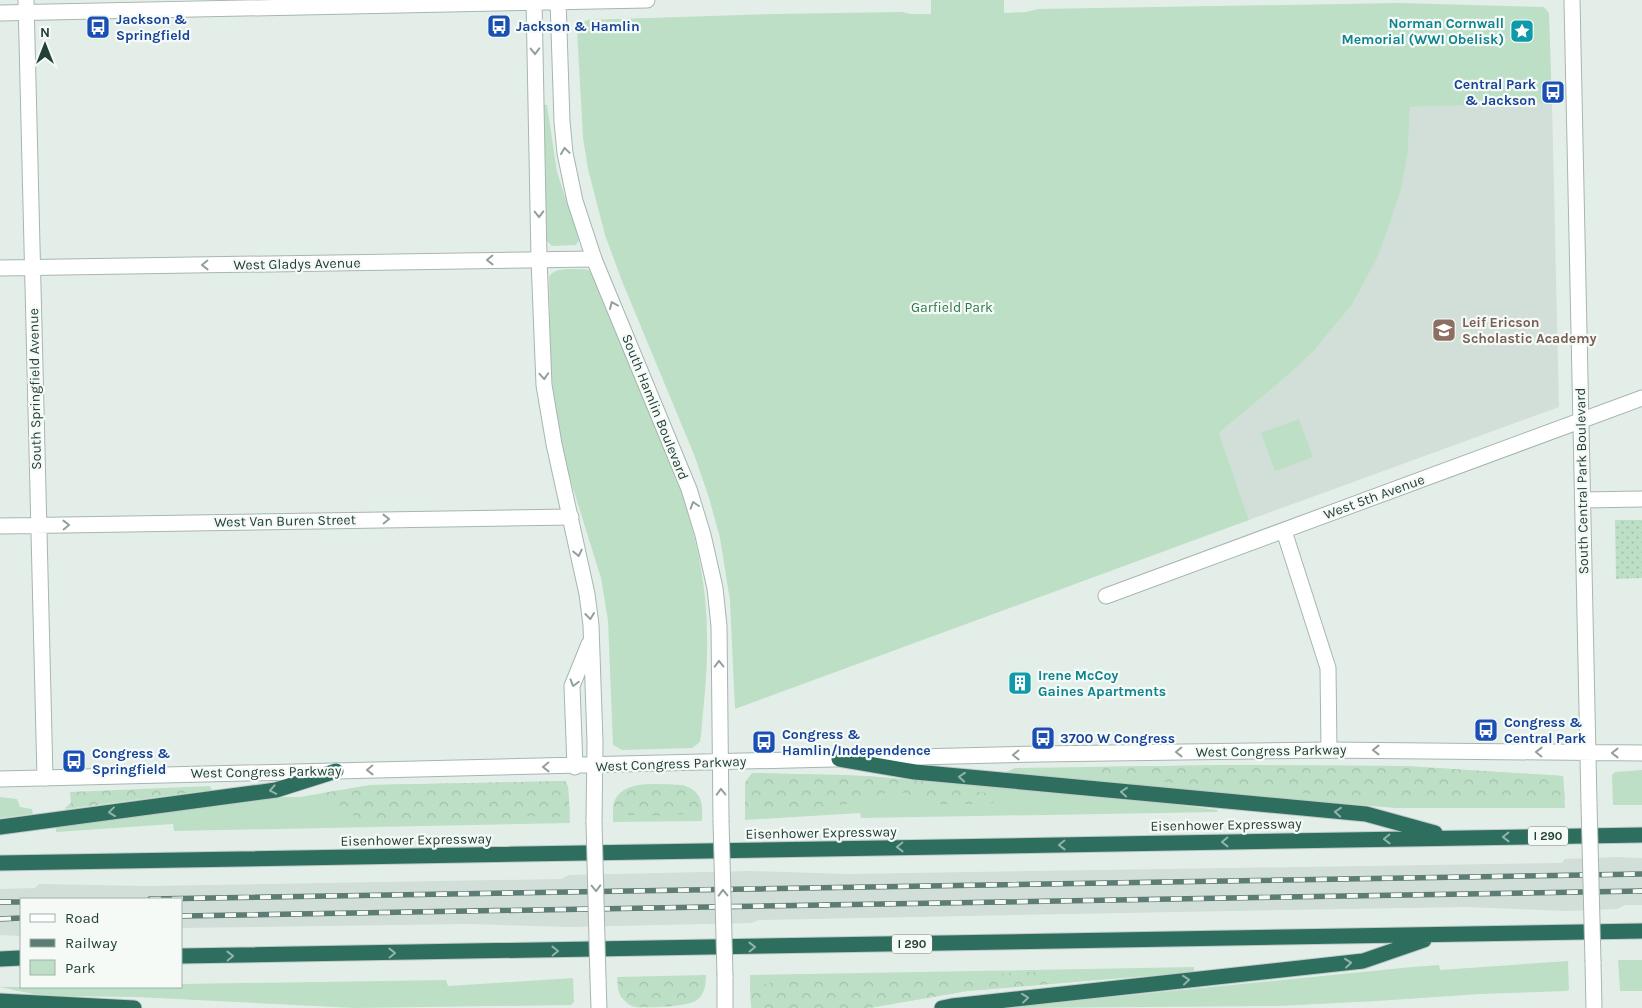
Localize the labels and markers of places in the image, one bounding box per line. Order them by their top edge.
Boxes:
place label: Jackson & Springfield [116,11,190,44]
bus stop icon: Jackson & Hamlin [486,13,512,39]
bus stop icon: Jackson & Springfield [85,14,111,40]
place label: Norman Cornwall Memorial (WWI Obelisk) [1341,15,1504,48]
place label: Jackson & Hamlin [516,18,640,35]
place icon: Norman Cornwall Memorial (WWI Obelisk) [1509,18,1535,44]
place label: Central Park & Jackson [1454,76,1537,109]
bus stop icon: Central Park & Jackson [1540,79,1566,105]
place label: Leif Ericson Scholastic Academy [1462,314,1597,347]
school or university icon: Leif Ericson Scholastic Academy [1431,317,1457,343]
place label: Irene McCoy Gaines Apartments [1038,667,1166,700]
building icon: Irene McCoy Gaines Apartments [1007,670,1033,696]
place label: Congress & Central Park [1504,714,1587,747]
bus stop icon: Congress & Central Park [1473,717,1499,743]
bus stop icon: 3700 W Congress [1030,725,1056,751]
place label: Congress & Hamlin/Independence [782,726,931,759]
bus stop icon: Congress & Hamlin/Independence [751,729,777,755]
place label: 3700 W Congress [1060,730,1175,747]
place label: Congress & Springfield [92,745,170,778]
bus stop icon: Congress & Springfield [61,748,87,774]

